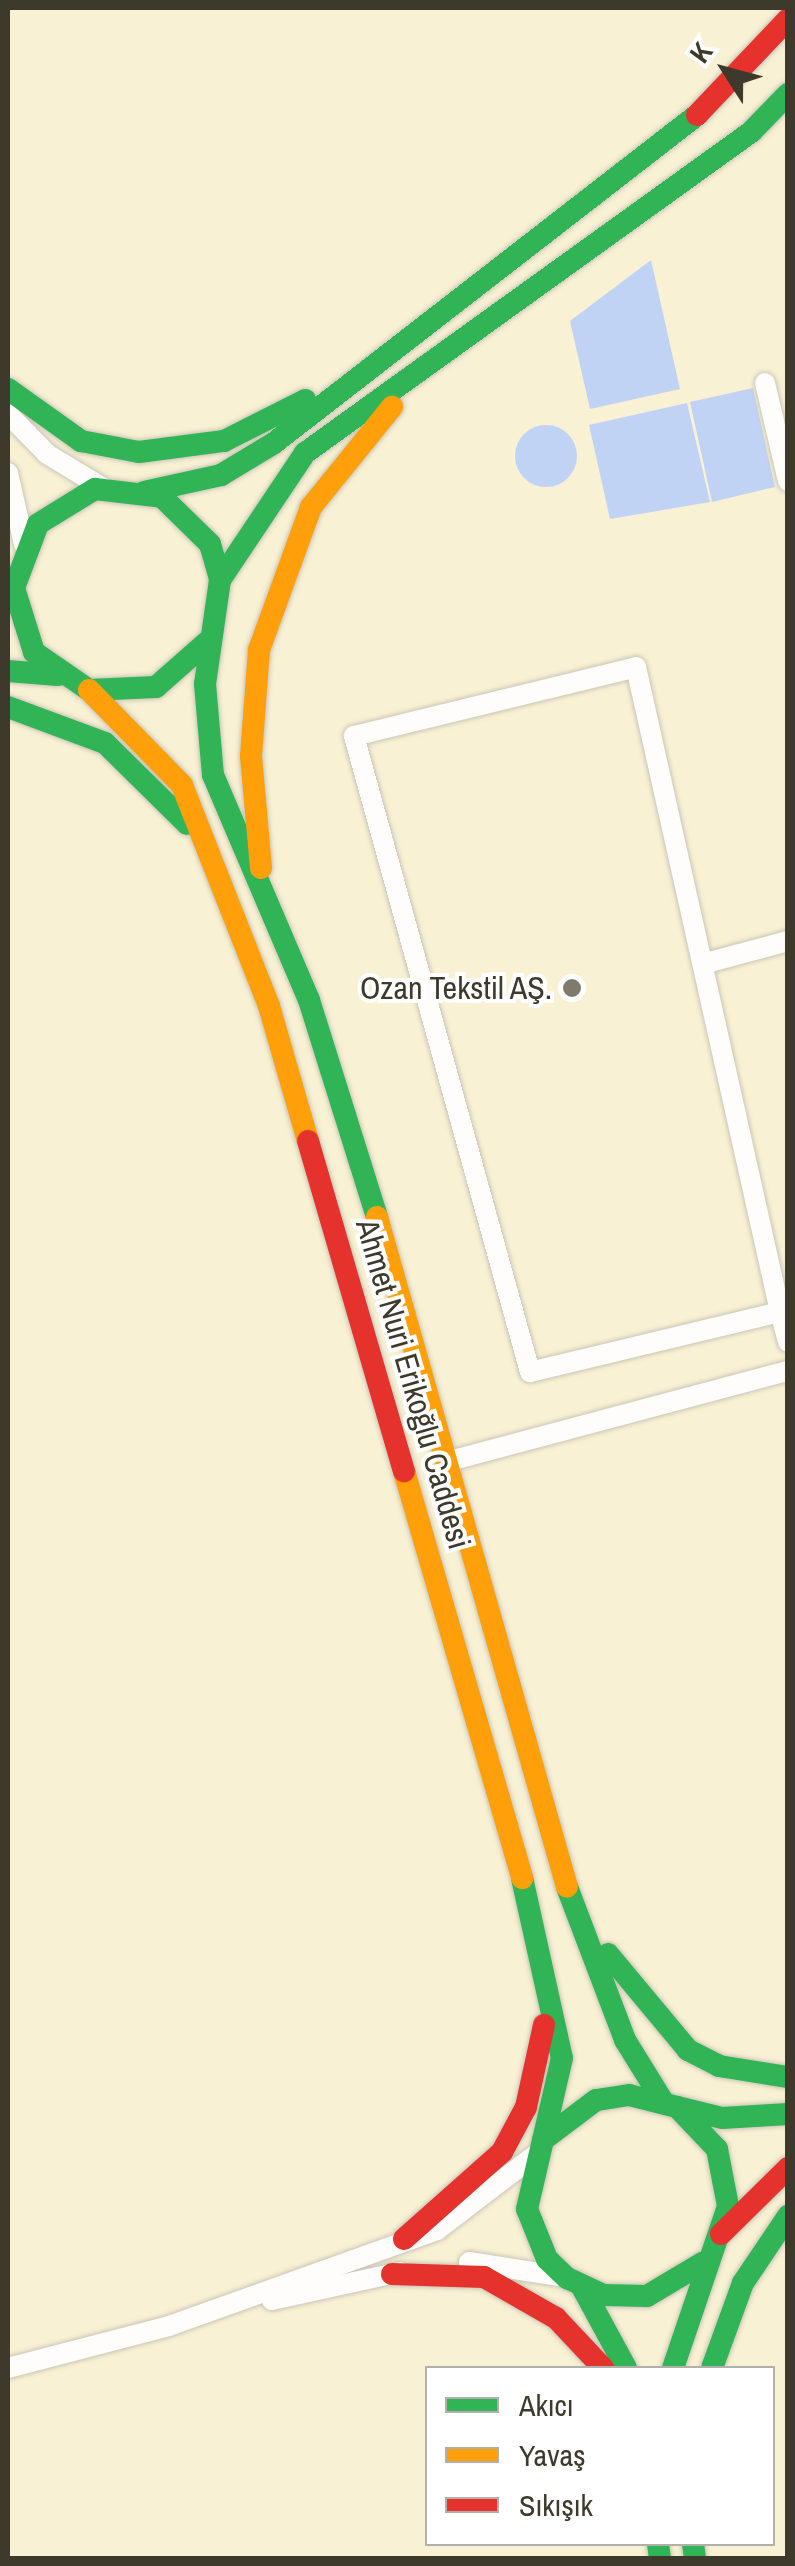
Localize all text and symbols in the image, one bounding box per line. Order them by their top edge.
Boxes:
north arrow [675,20,775,120]
text: K [680,34,721,70]
place label: Ozan Tekstil AŞ. [358,969,552,1007]
marker: Ozan Tekstil AŞ. [561,977,583,999]
street label: Ahmet Nuri Erikoğlu Caddesi [348,1215,478,1553]
legend [425,2366,775,2546]
text: Akıcı [519,2385,574,2425]
text: Yavaş [519,2435,586,2475]
text: Sıkışık [519,2485,593,2525]

